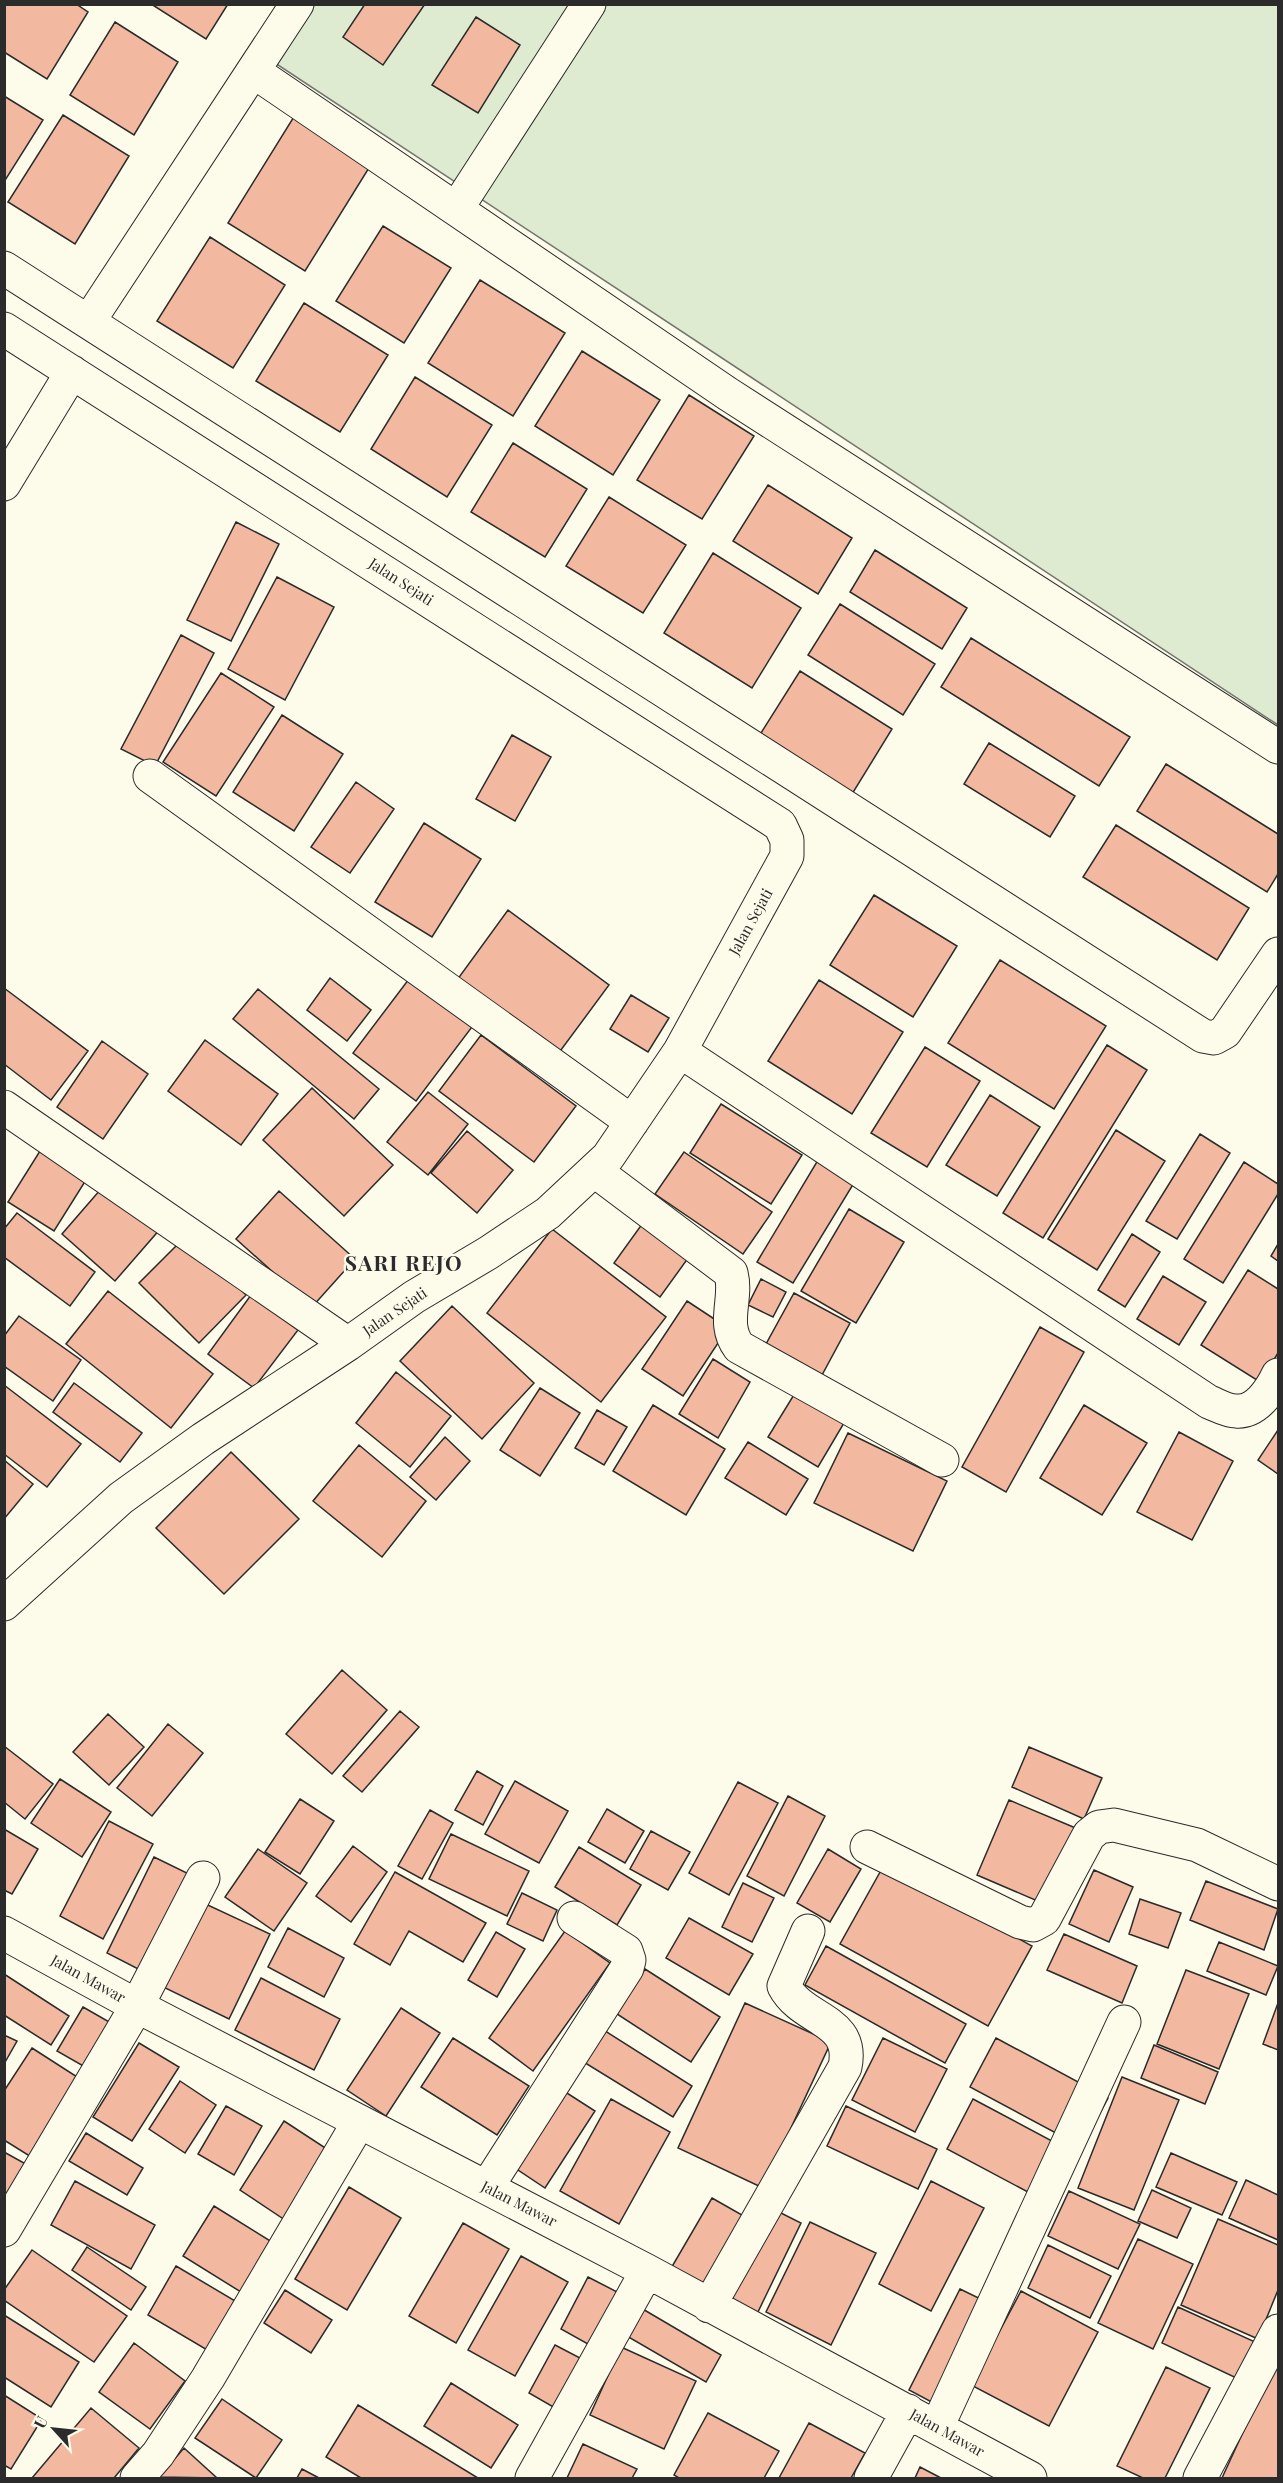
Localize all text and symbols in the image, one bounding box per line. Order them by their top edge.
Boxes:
street label: Jalan Sejati [364,552,438,610]
street label: Jalan Sejati [723,884,777,959]
district label: SARI REJO [345,1248,463,1276]
street label: Jalan Sejati [358,1282,431,1341]
street label: Jalan Mawar [47,1949,130,2007]
street label: Jalan Mawar [477,2175,561,2231]
north arrow [24,2399,84,2459]
street label: Jalan Mawar [906,2403,989,2461]
text: U [28,2412,52,2432]

